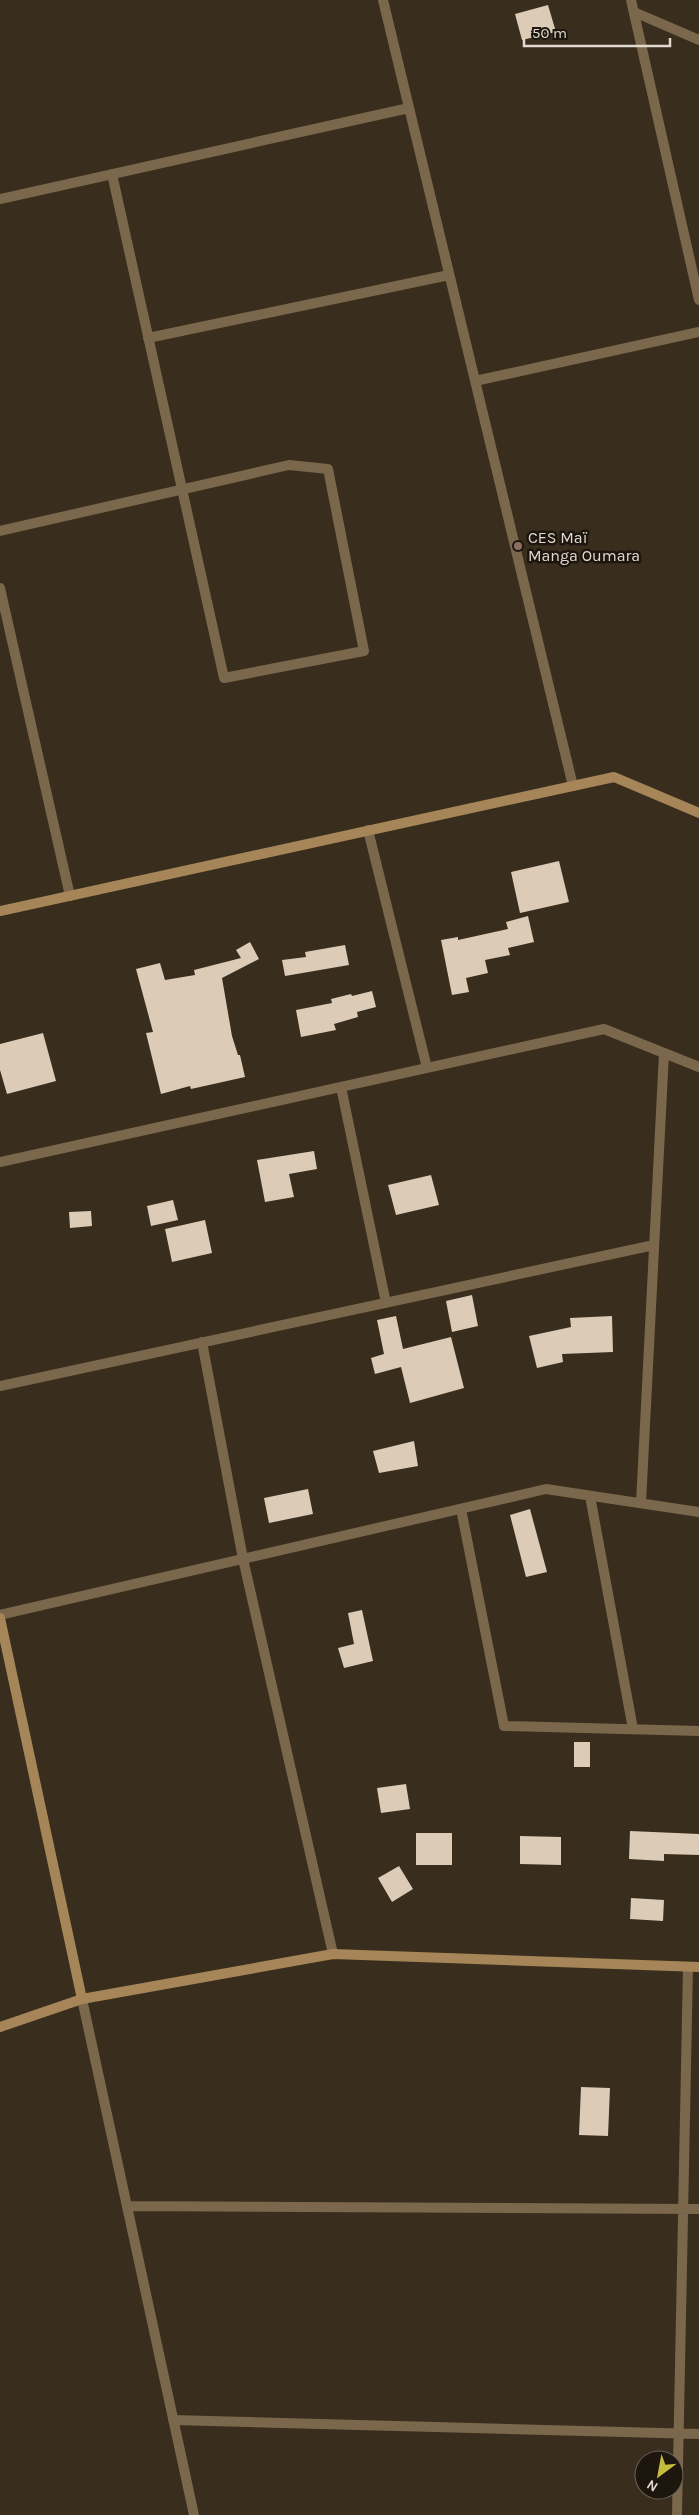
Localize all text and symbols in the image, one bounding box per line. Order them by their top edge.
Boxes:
scale bar [524,15,670,47]
text: 50 m [532,24,567,42]
place label: CES Maï Manga Oumara [528,528,640,565]
marker: CES Maï Manga Oumara [512,540,524,552]
north arrow [634,2450,684,2500]
text: N [644,2476,661,2495]

